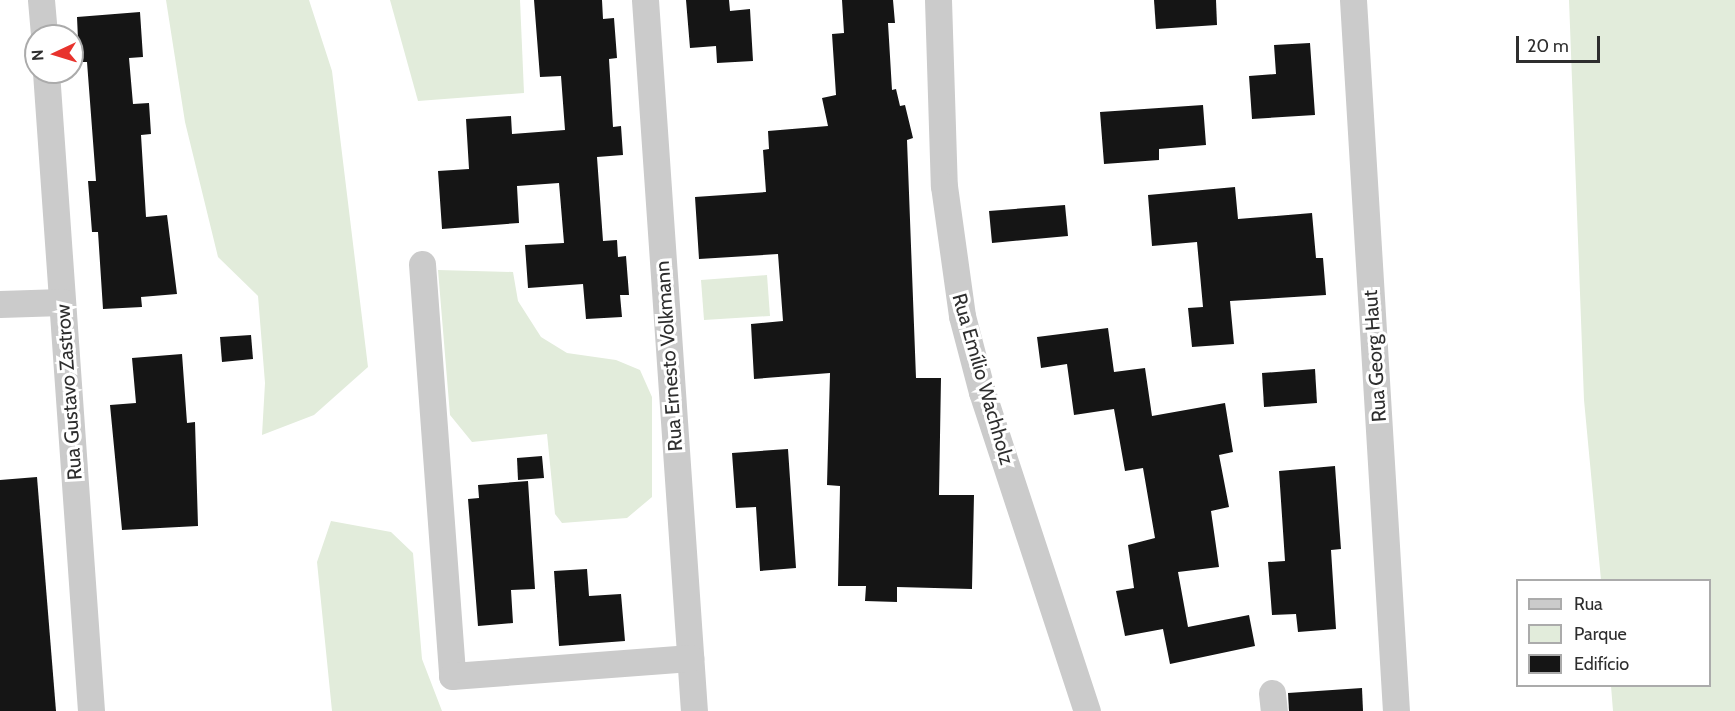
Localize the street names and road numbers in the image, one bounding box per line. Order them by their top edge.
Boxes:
street label: Rua Ernesto Volkmann [650,260,688,452]
street label: Rua Georg Haut [1358,289,1392,423]
street label: Rua Emílio Wachholz [947,291,1019,467]
street label: Rua Gustavo Zastrow [51,303,87,481]

